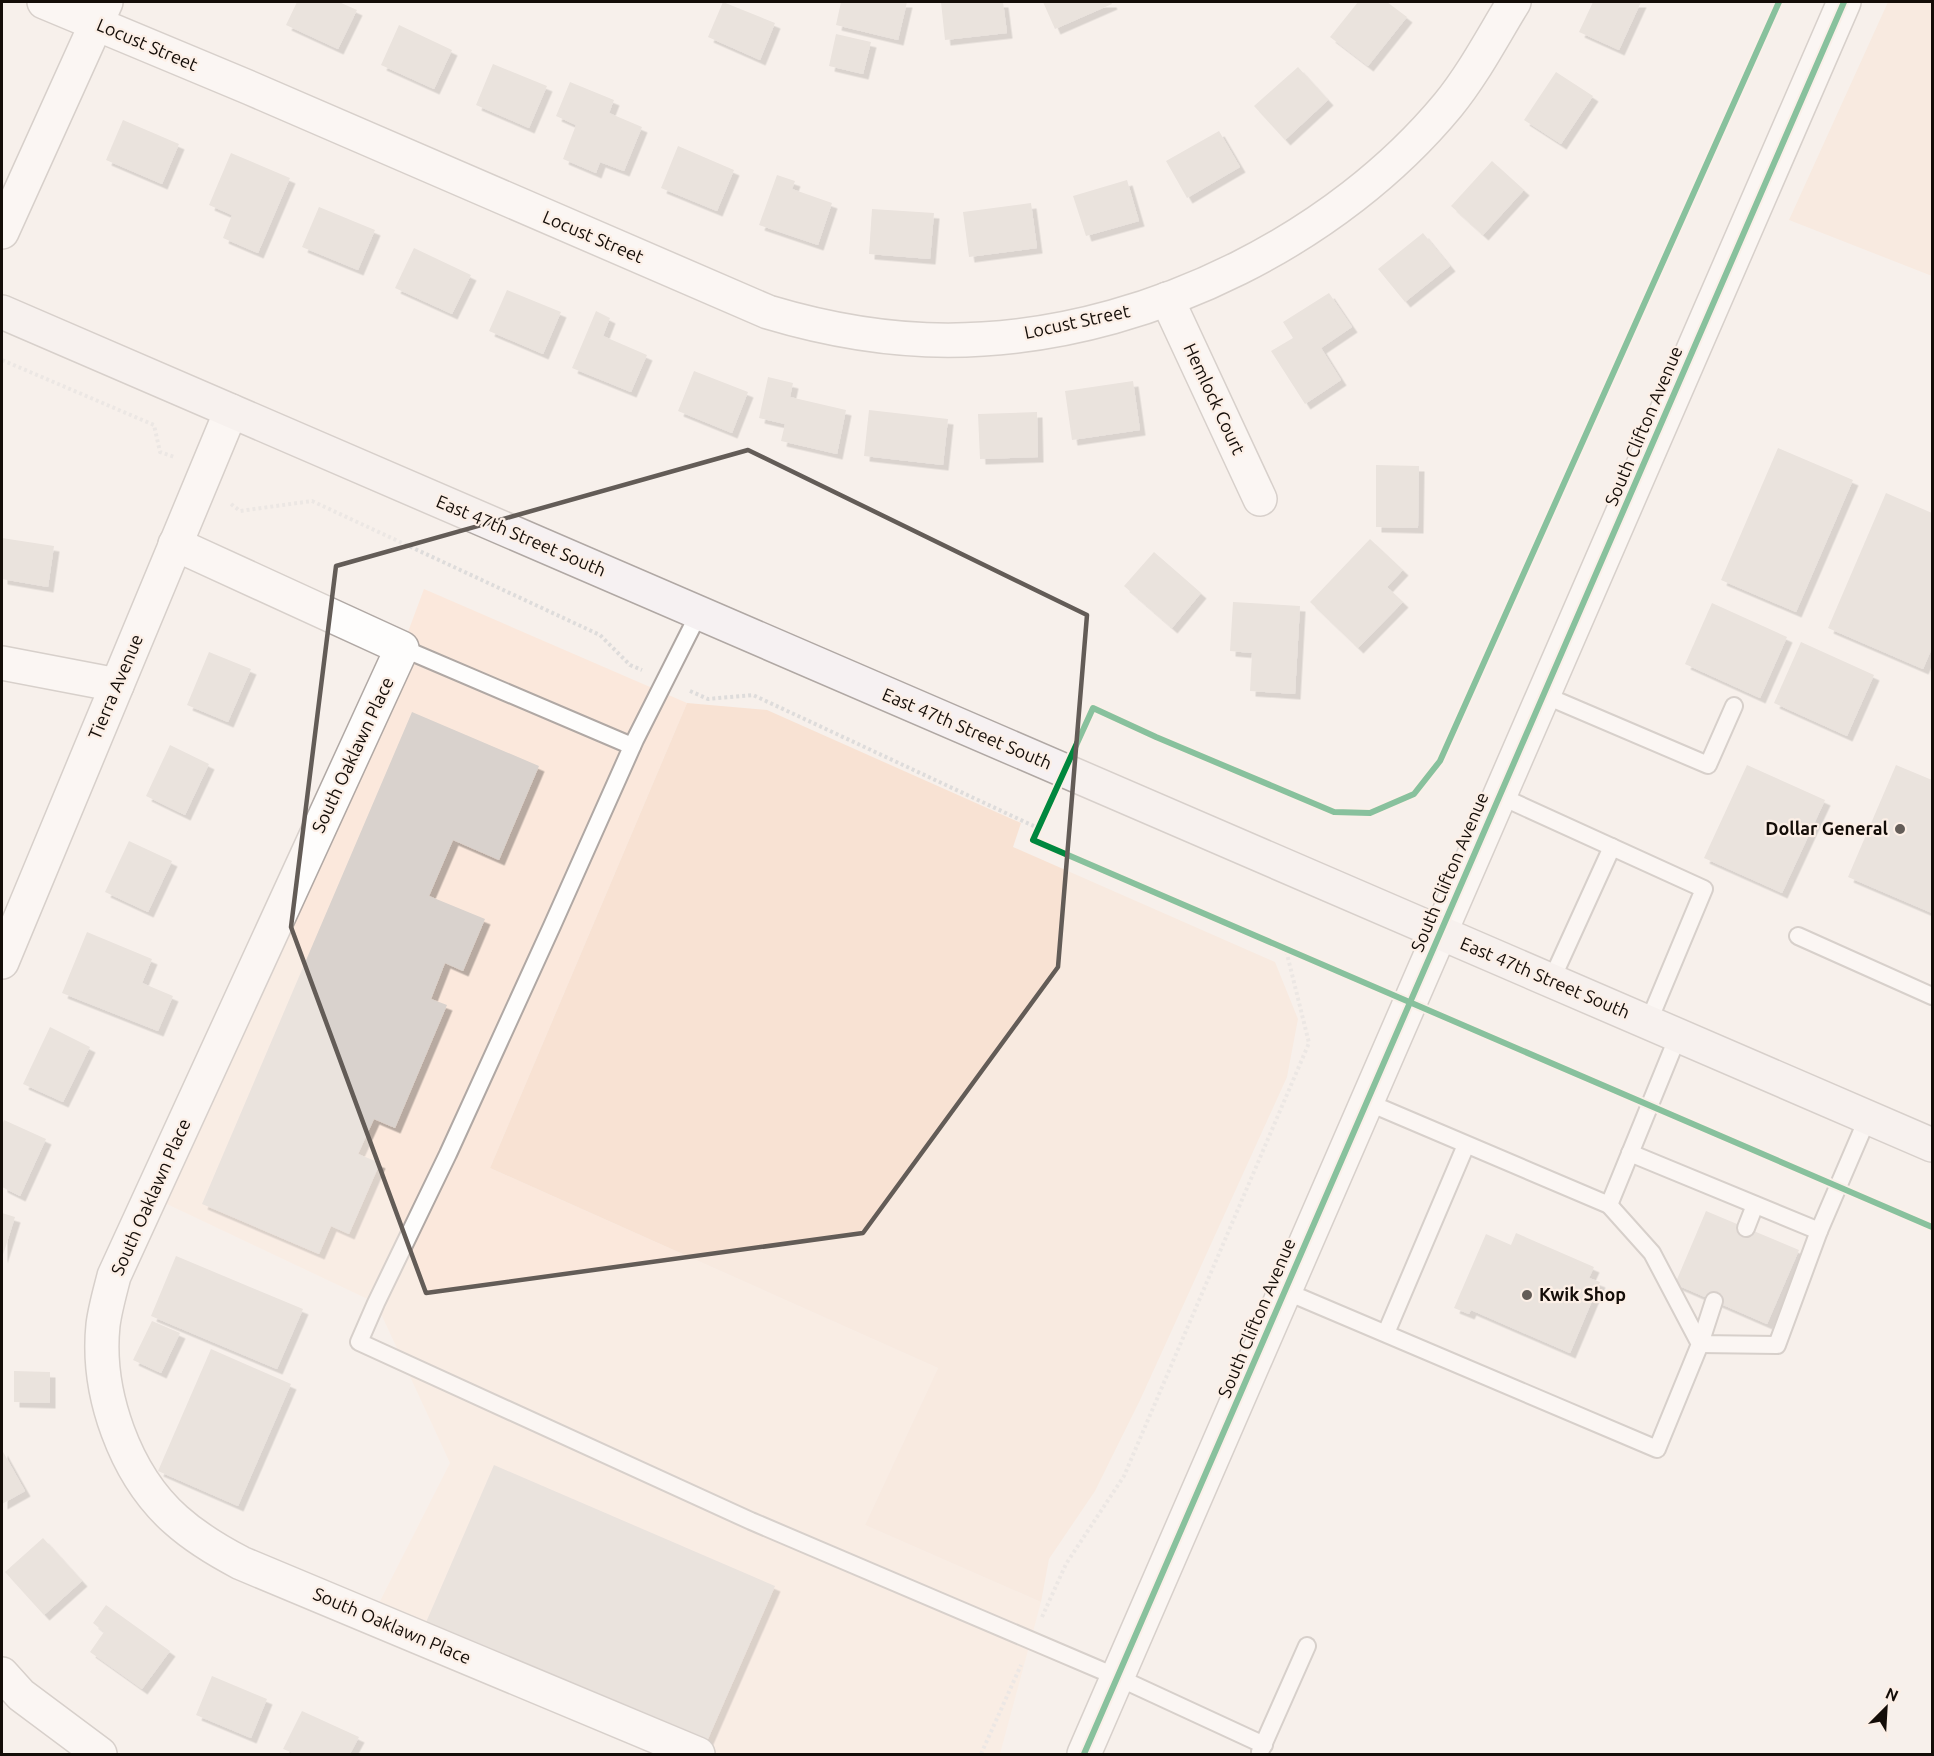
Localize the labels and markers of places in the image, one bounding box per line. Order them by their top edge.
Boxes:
place label: Dollar General [1765,818,1889,838]
marker: Dollar General [1893,822,1907,836]
place label: Kwik Shop [1539,1284,1626,1304]
marker: Kwik Shop [1520,1288,1534,1302]

